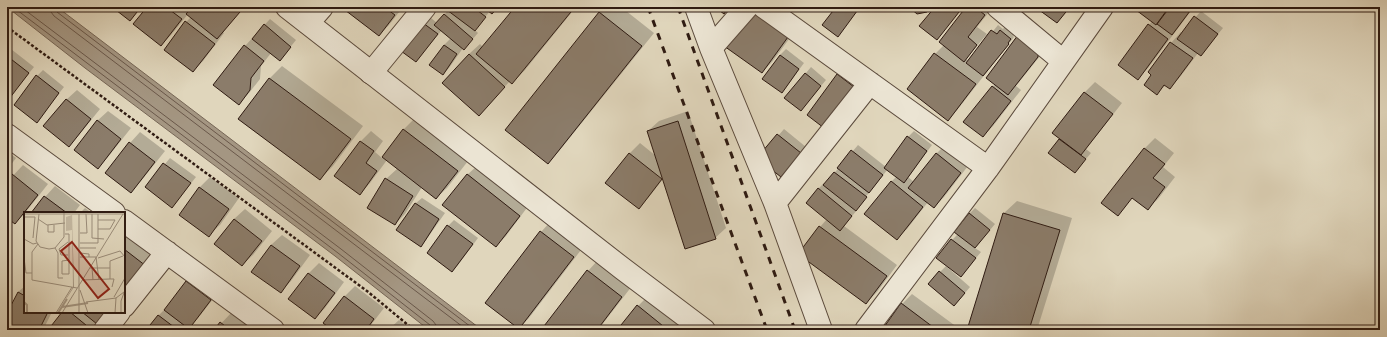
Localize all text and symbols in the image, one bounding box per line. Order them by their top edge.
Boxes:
inset map [24,212,125,313]

